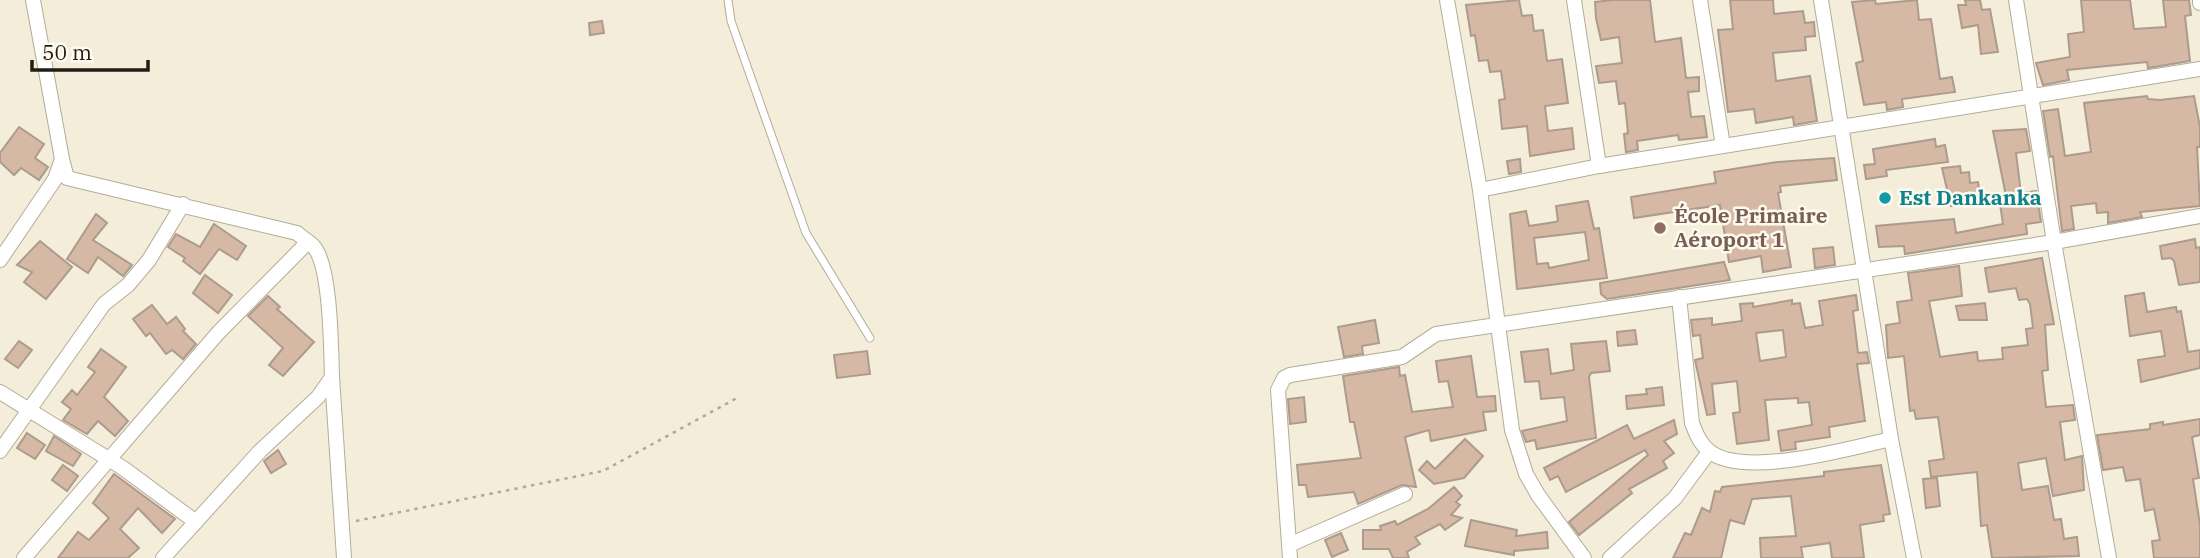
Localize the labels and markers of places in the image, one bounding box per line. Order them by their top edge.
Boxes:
place label: Est Dankanka [1899,183,2042,211]
marker: Est Dankanka [1877,190,1893,206]
place label: École Primaire Aéroport 1 [1674,201,1828,253]
marker: École Primaire Aéroport 1 [1652,220,1668,236]

